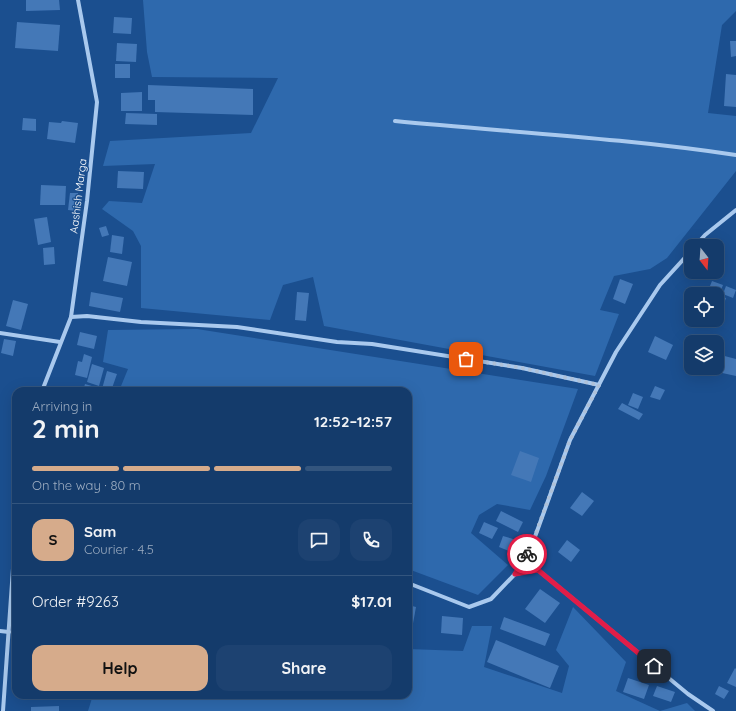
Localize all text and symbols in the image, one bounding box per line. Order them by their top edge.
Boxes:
street label: Aashish Marga [66,158,90,234]
north arrow [684,239,724,279]
map controls [684,239,724,375]
button: locate [684,287,724,327]
button: layers [684,335,724,375]
pin [449,342,483,376]
icon: bag [455,348,477,370]
text: Arriving in [32,398,92,414]
text: 2 min [32,412,100,445]
text: 12:52–12:57 [314,412,392,431]
text: On the way · 80 m [32,477,141,493]
button: chat [298,519,340,561]
button: phone [350,519,392,561]
text: Sam [84,522,116,541]
text: S [49,530,57,549]
courier [507,534,547,574]
text: Courier · 4.5 [84,541,154,557]
icon: bike [516,543,538,565]
text: Order #9263 [32,592,119,611]
text: $17.01 [351,592,392,611]
button: Help [32,645,208,691]
button: Share [216,645,392,691]
pin [637,649,671,683]
icon: home [643,655,665,677]

